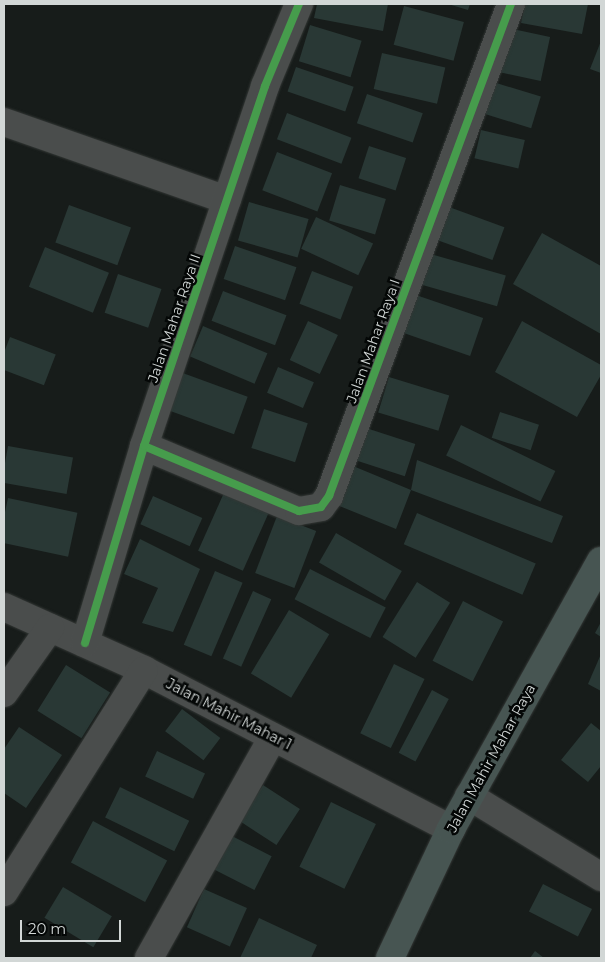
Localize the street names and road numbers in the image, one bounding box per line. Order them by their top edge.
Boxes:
street label: Jalan Mahar Raya II [144,252,204,384]
street label: Jalan Mahar Raya I [343,277,403,405]
street label: Jalan Mahir Mahar 1 [164,675,294,753]
street label: Jalan Mahir Mahar Raya [443,681,539,835]

